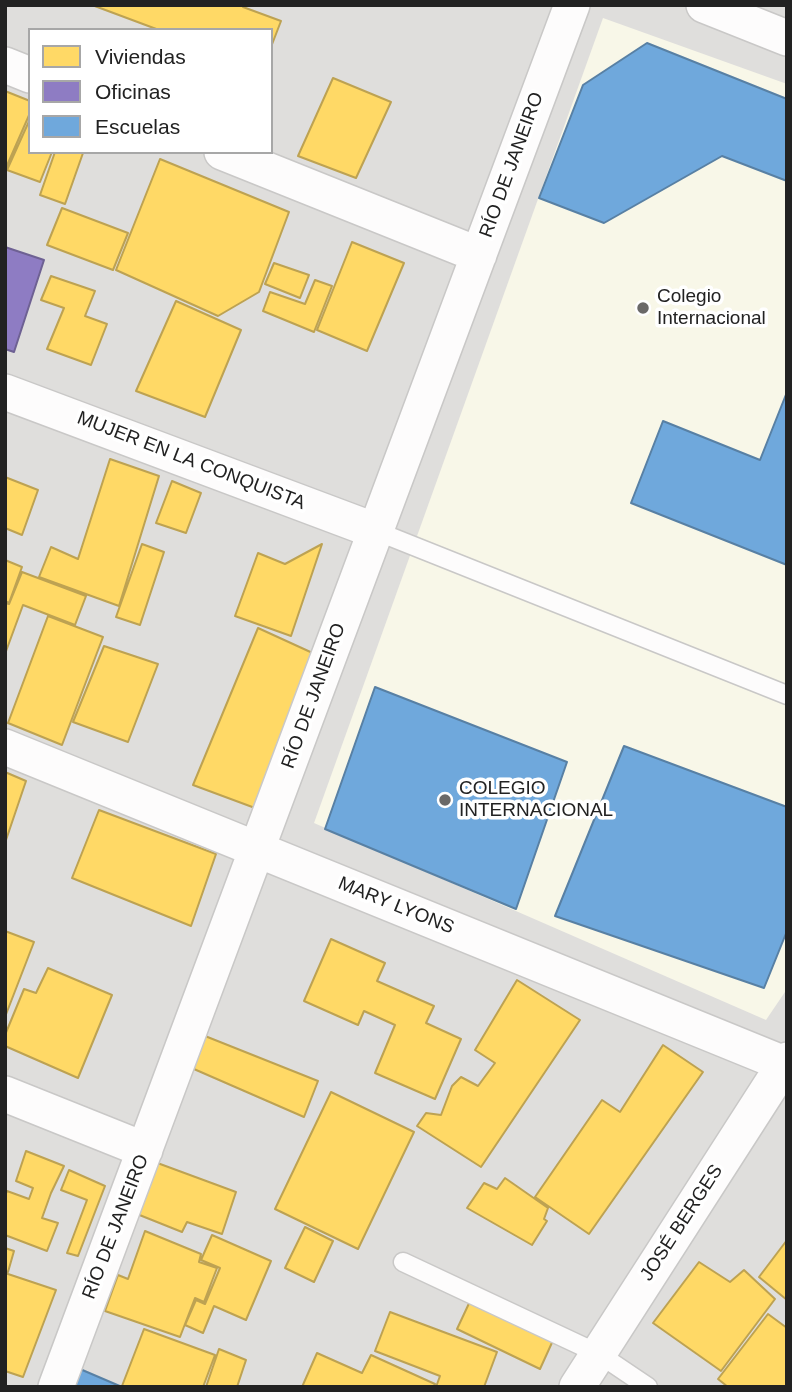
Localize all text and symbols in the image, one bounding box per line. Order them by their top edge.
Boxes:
legend [28,28,273,154]
text: Viviendas [95,45,186,68]
text: Oficinas [95,80,171,103]
street label: RÍO DE JANEIRO [475,89,549,241]
text: Escuelas [95,115,180,138]
place label: Colegio Internacional [657,286,766,330]
marker: Colegio Internacional [635,300,651,316]
street label: MUJER EN LA CONQUISTA [74,407,308,515]
street label: RÍO DE JANEIRO [277,620,351,772]
place label: COLEGIO INTERNACIONAL [459,778,613,822]
marker: COLEGIO INTERNACIONAL [437,792,453,808]
street label: MARY LYONS [335,872,457,940]
street label: RÍO DE JANEIRO [78,1151,154,1303]
street label: JOSÉ BERGES [636,1161,728,1285]

